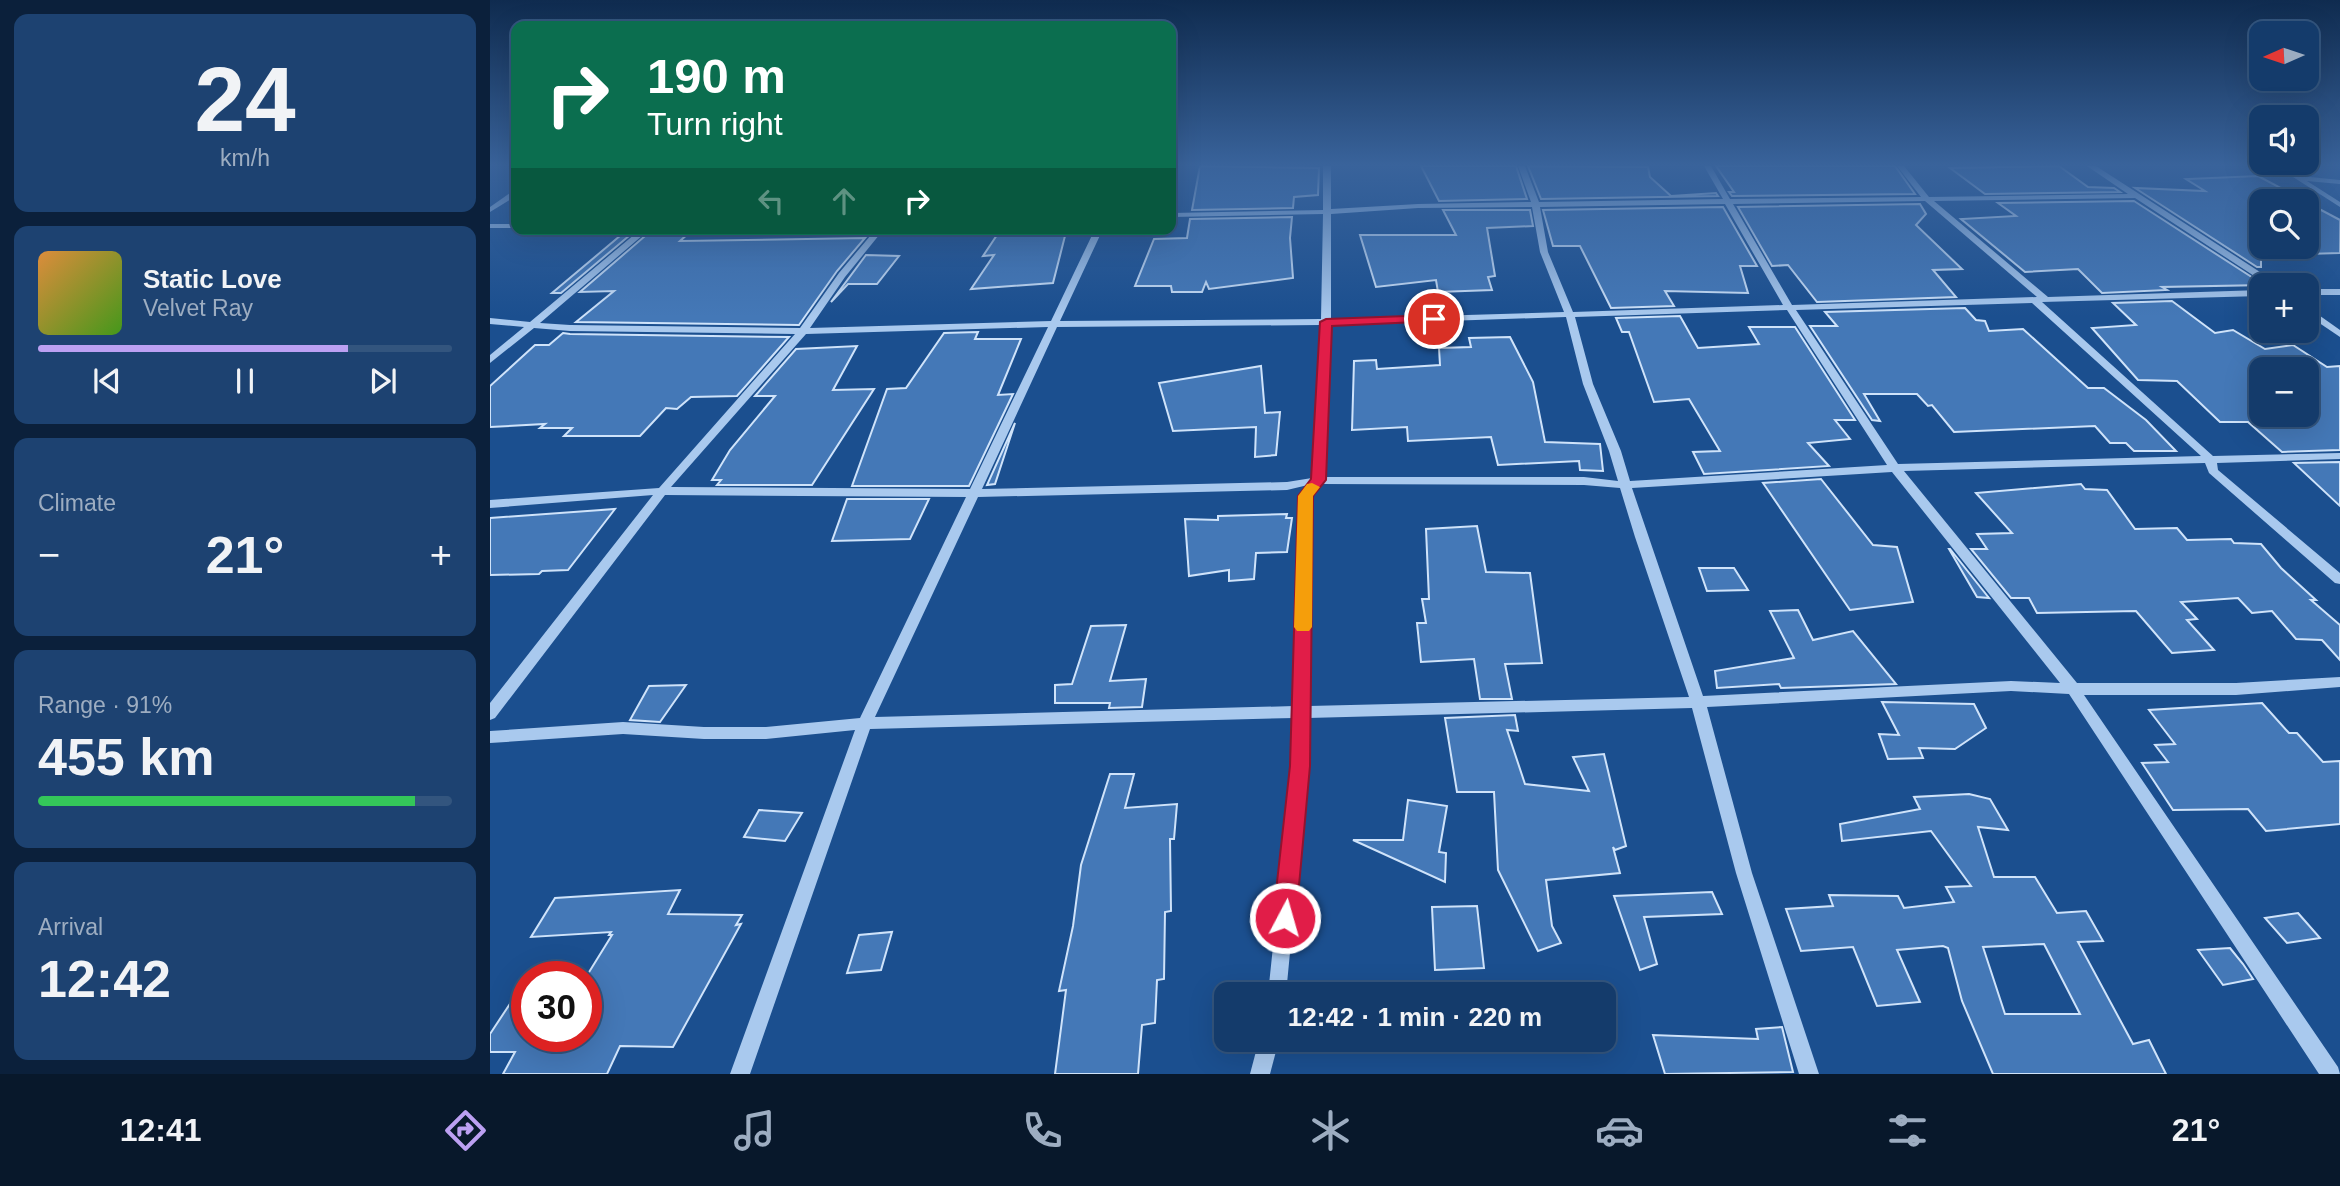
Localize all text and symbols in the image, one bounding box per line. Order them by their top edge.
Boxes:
north arrow [2249,21,2319,91]
map controls [2249,21,2319,427]
text: 24 [194,49,296,150]
icon: right [532,49,623,140]
text: 190 m [647,49,786,103]
button: sound [2249,105,2319,175]
text: Turn right [647,106,783,142]
text: km/h [220,145,270,171]
icon: left [752,182,790,220]
icon: ahead [825,182,863,220]
icon: right [898,182,936,220]
button: search [2249,189,2319,259]
text: Static Love [143,264,282,294]
button: + [2249,273,2319,343]
pin [1404,289,1464,349]
text: Velvet Ray [143,295,253,321]
icon: arrive [1415,300,1453,338]
button: − [2249,357,2319,427]
icon: previous [88,362,126,400]
icon: pause [226,362,264,400]
icon: next [364,362,402,400]
text: Climate [38,490,116,516]
text: 21° [206,526,284,584]
text: − [38,534,60,576]
text: + [430,534,452,576]
text: Range · 91% [38,692,172,718]
text: 455 km [38,728,214,786]
position arrow [1248,881,1322,955]
text: Arrival [38,914,103,940]
text: 12:42 [38,950,171,1008]
speed limit sign: 30 [511,961,602,1052]
text: 12:42 · 1 min · 220 m [1288,1002,1542,1032]
icon: directions [441,1106,490,1155]
icon: music [730,1106,779,1155]
icon: phone [1018,1106,1067,1155]
icon: climate [1306,1106,1355,1155]
icon: car [1595,1106,1644,1155]
icon: filters [1883,1106,1932,1155]
text: 12:41 [120,1112,202,1148]
text: 21° [2172,1112,2220,1148]

